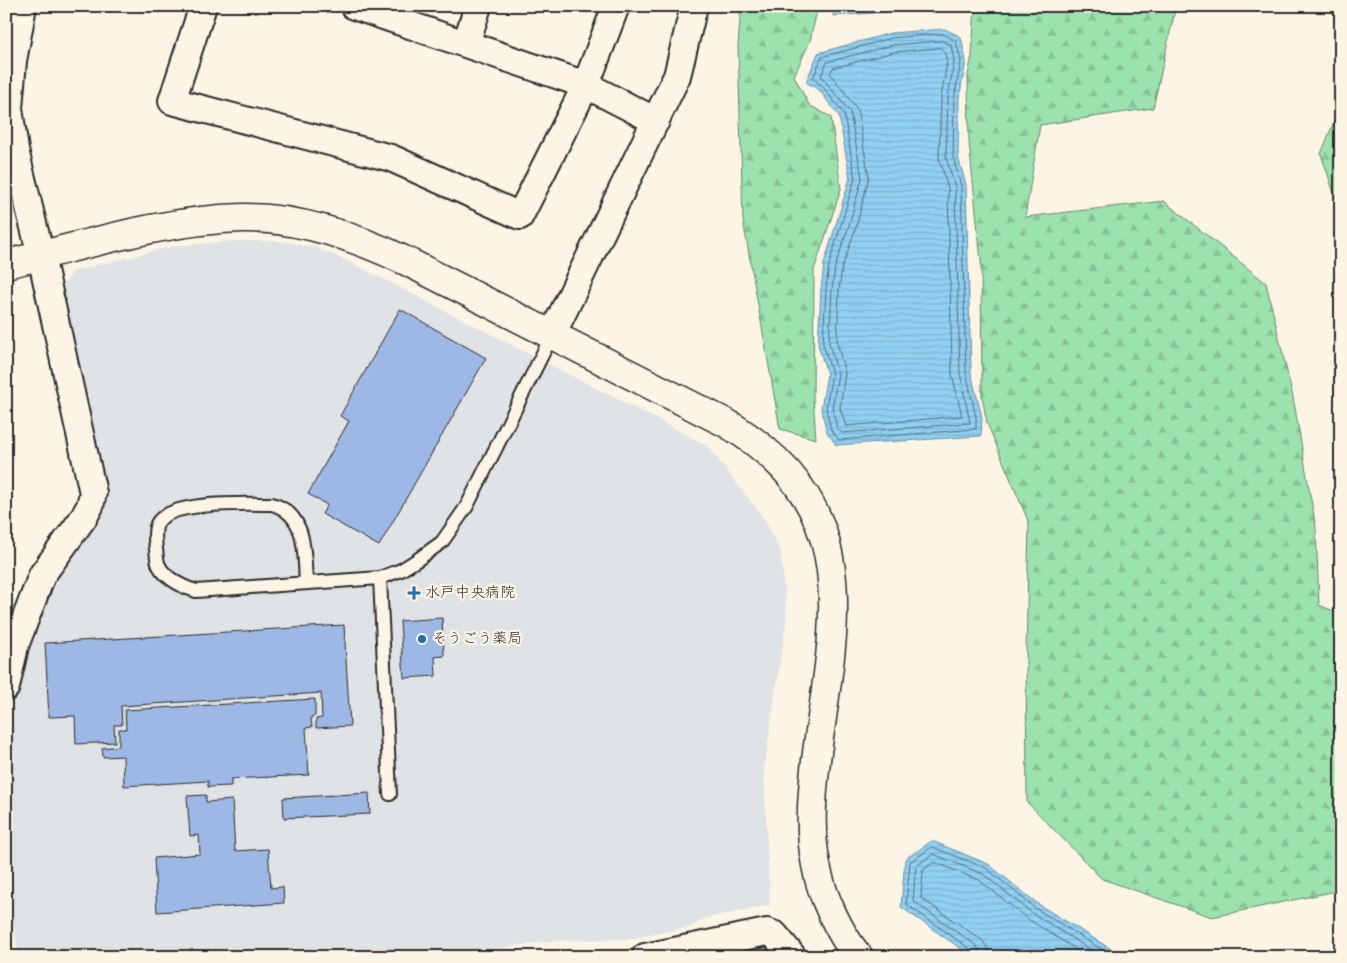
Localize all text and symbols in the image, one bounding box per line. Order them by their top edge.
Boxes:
place label: 水戸中央病院 [425,581,515,605]
marker: 水戸中央病院 [407,586,421,600]
place label: そうごう薬局 [432,627,523,651]
marker: そうごう薬局 [416,633,428,645]

